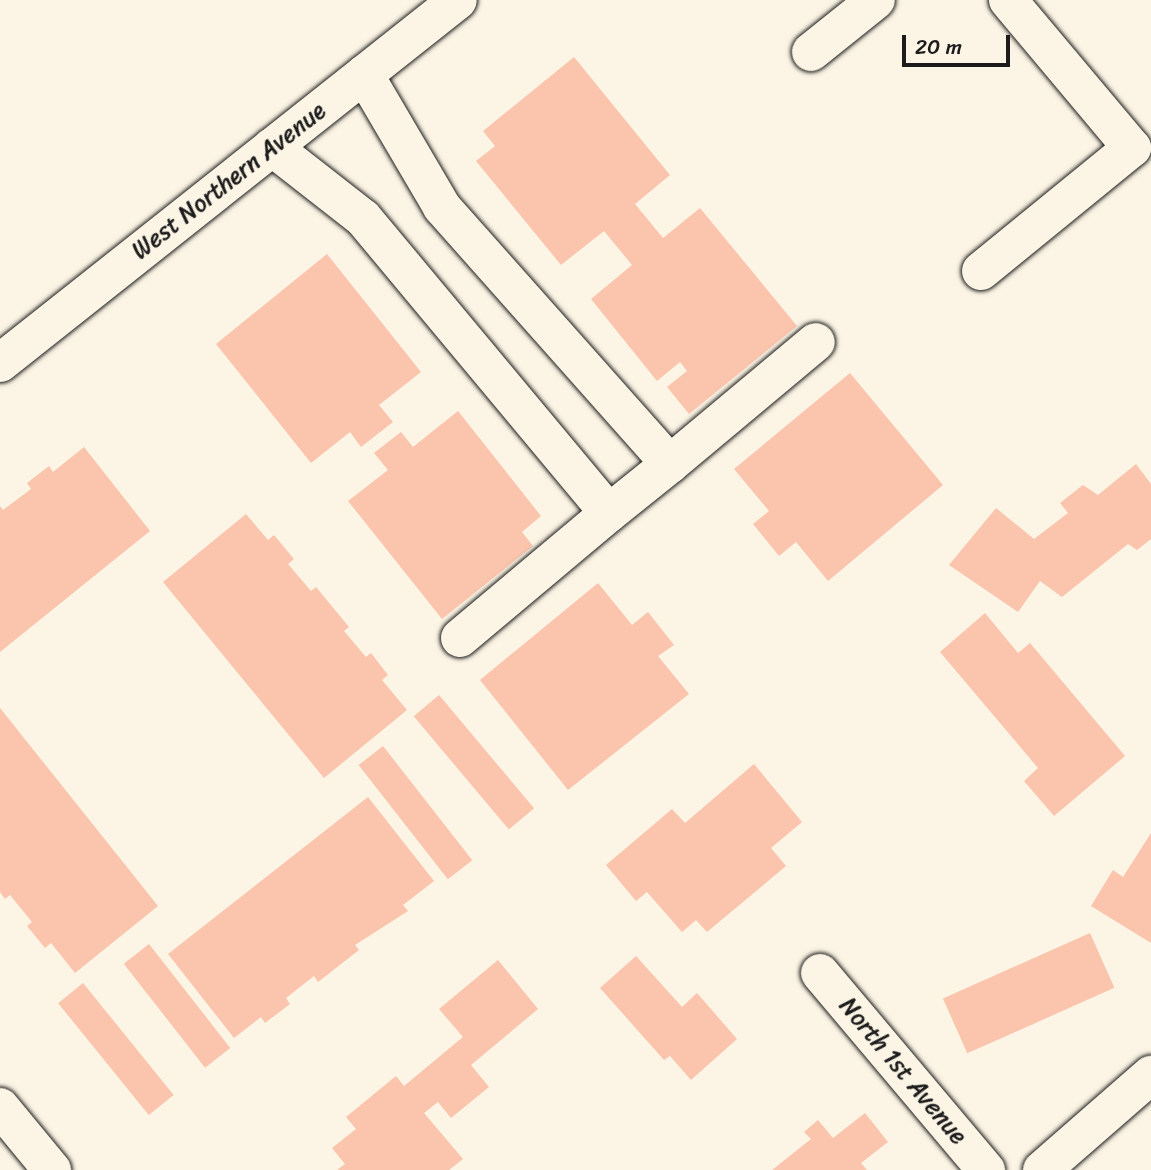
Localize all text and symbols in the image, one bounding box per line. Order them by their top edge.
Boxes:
scale bar [906,21,1014,65]
text: 20 m [915,28,962,66]
street label: West Northern Avenue [126,96,332,266]
street label: North 1st Avenue [833,992,973,1150]

